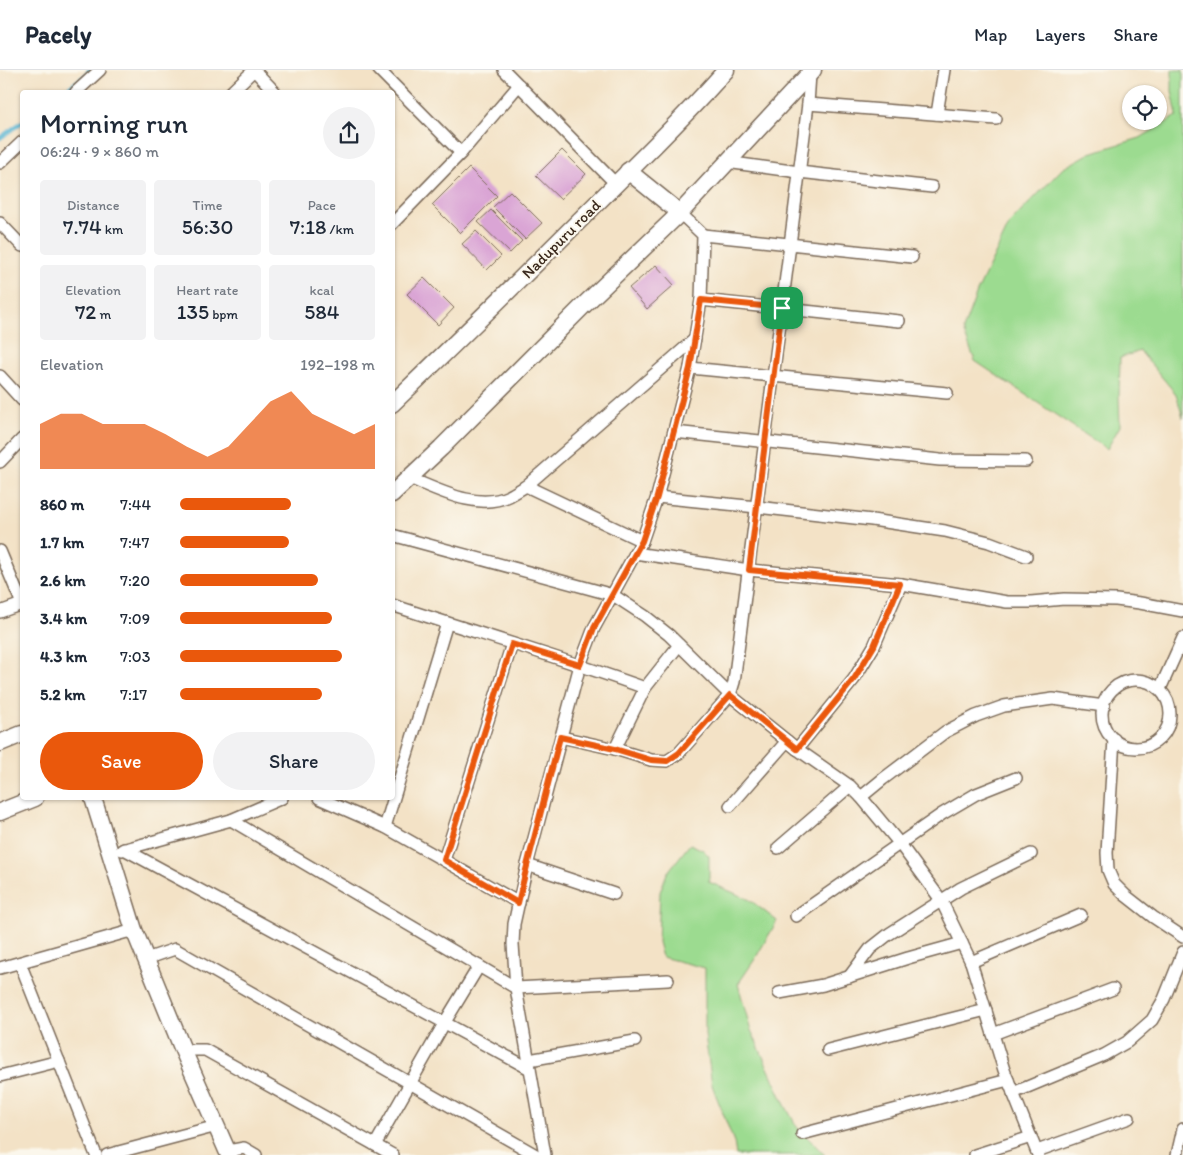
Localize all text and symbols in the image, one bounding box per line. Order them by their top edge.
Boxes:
text: Pacely [25,20,91,49]
text: Map [974,24,1007,46]
text: Layers [1035,24,1085,46]
text: Share [1113,24,1158,46]
map controls [1122,85,1167,130]
button: locate [1122,85,1167,130]
text: Morning run [40,106,188,140]
button: share [323,107,375,159]
text: 06:24 · 9 × 860 m [40,142,159,161]
street label: Nadupuru road [518,195,605,282]
text: Distance [67,197,119,214]
text: Time [193,197,222,214]
text: Pace [308,197,336,214]
text: 7.74 [63,214,102,239]
text: 56:30 [182,214,233,239]
text: 7:18 [290,214,326,239]
text: km [102,221,123,238]
text: /km [326,221,354,238]
text: Elevation [65,282,121,299]
text: Heart rate [177,282,238,299]
text: kcal [309,282,334,299]
pin [761,287,803,329]
icon: arrive [768,294,796,322]
text: 72 [75,299,96,324]
text: 135 [177,299,209,324]
text: 584 [304,299,339,324]
text: m [96,306,111,323]
text: bpm [209,306,238,323]
text: Elevation [40,355,104,374]
text: 192–198 m [300,355,375,374]
text: 860 m [40,495,84,514]
text: 7:44 [120,495,151,514]
text: 1.7 km [40,533,84,552]
text: 7:47 [120,533,149,552]
text: 2.6 km [40,571,86,590]
text: 7:20 [120,571,150,590]
text: 3.4 km [40,609,87,628]
text: 7:09 [120,609,150,628]
text: 4.3 km [40,647,87,666]
text: 7:03 [120,647,150,666]
text: 5.2 km [40,685,86,704]
text: 7:17 [120,685,147,704]
button: Save [40,732,203,790]
button: Share [213,732,375,790]

